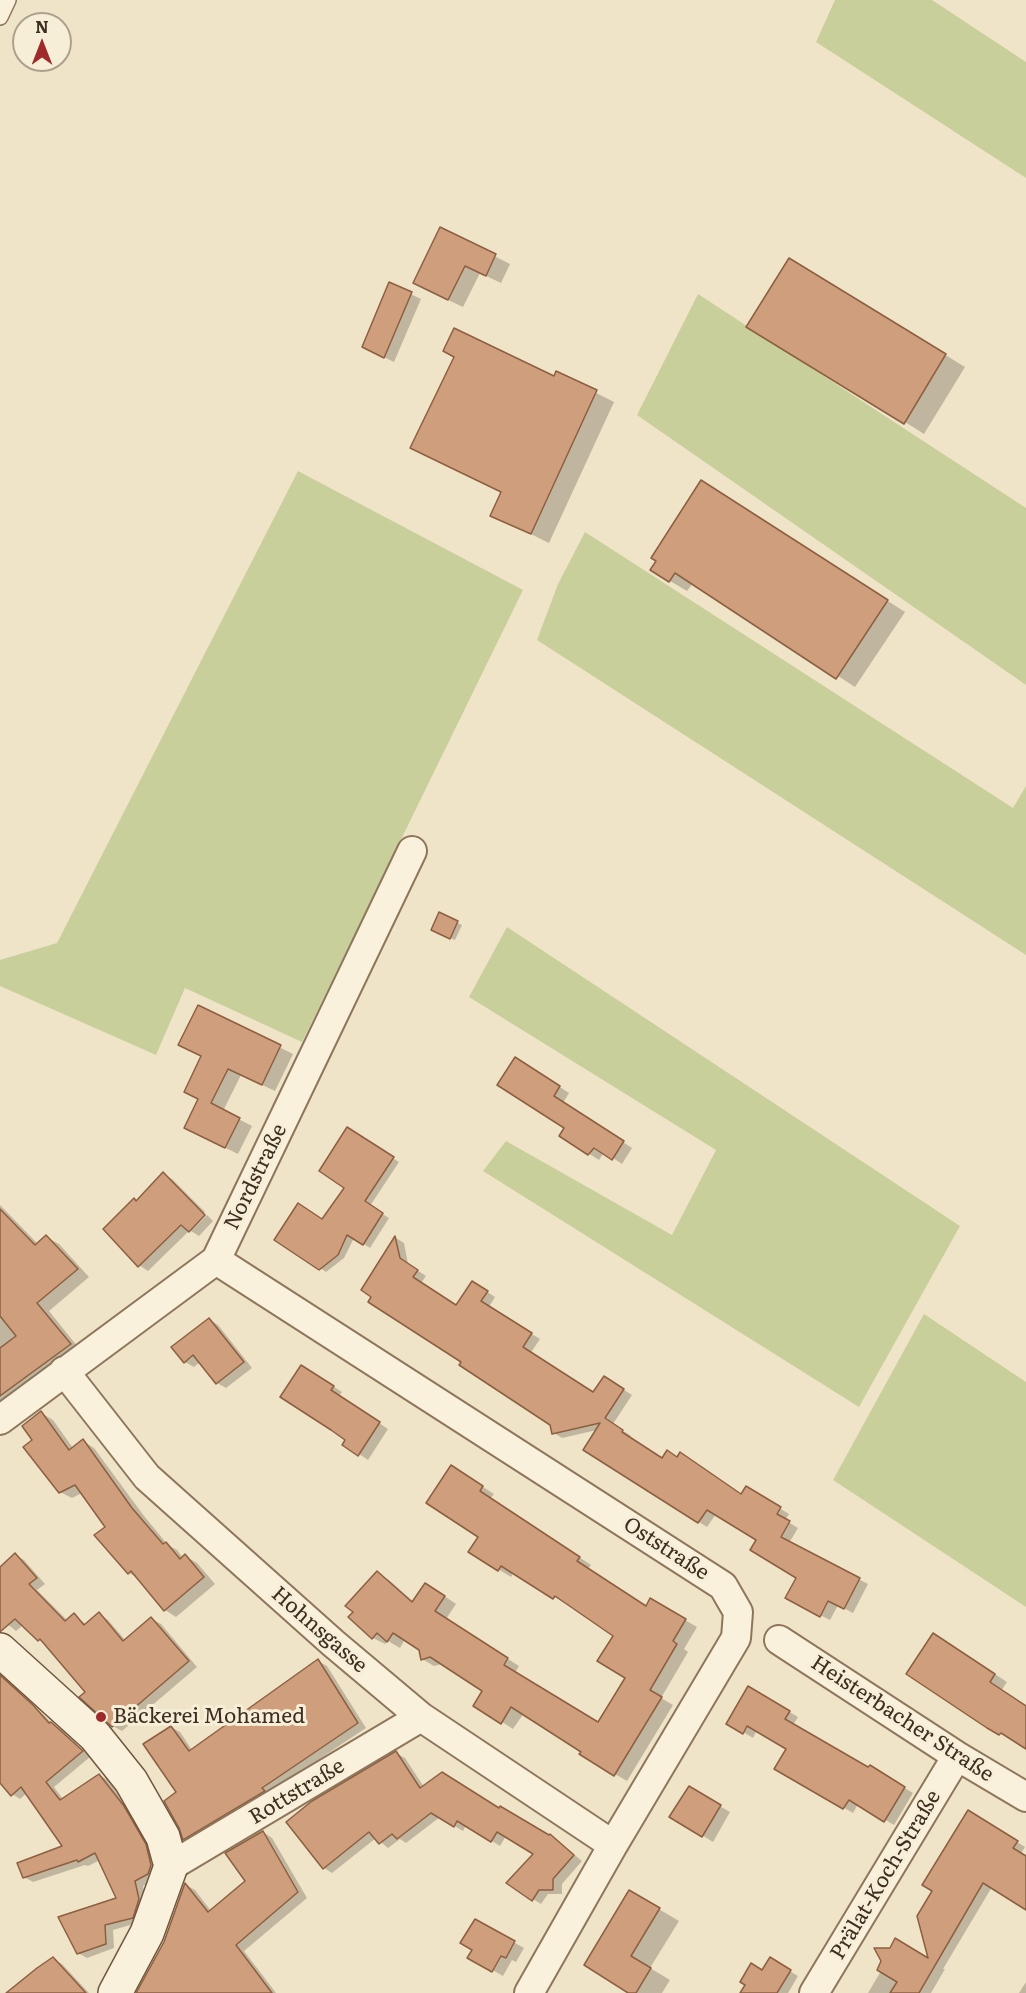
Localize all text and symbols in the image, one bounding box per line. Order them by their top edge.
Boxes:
north arrow [12,12,72,72]
text: N [35,14,49,38]
street label: Nordstraße [220,1120,292,1234]
street label: Oststraße [618,1512,714,1586]
street label: Hohnsgasse [266,1582,372,1678]
street label: Heisterbacher Straße [806,1650,998,1788]
place label: Bäckerei Mohamed [113,1704,305,1730]
marker: Bäckerei Mohamed [94,1710,108,1724]
street label: Rottstraße [245,1754,349,1830]
street label: Prälat-Koch-Straße [825,1786,947,1964]

